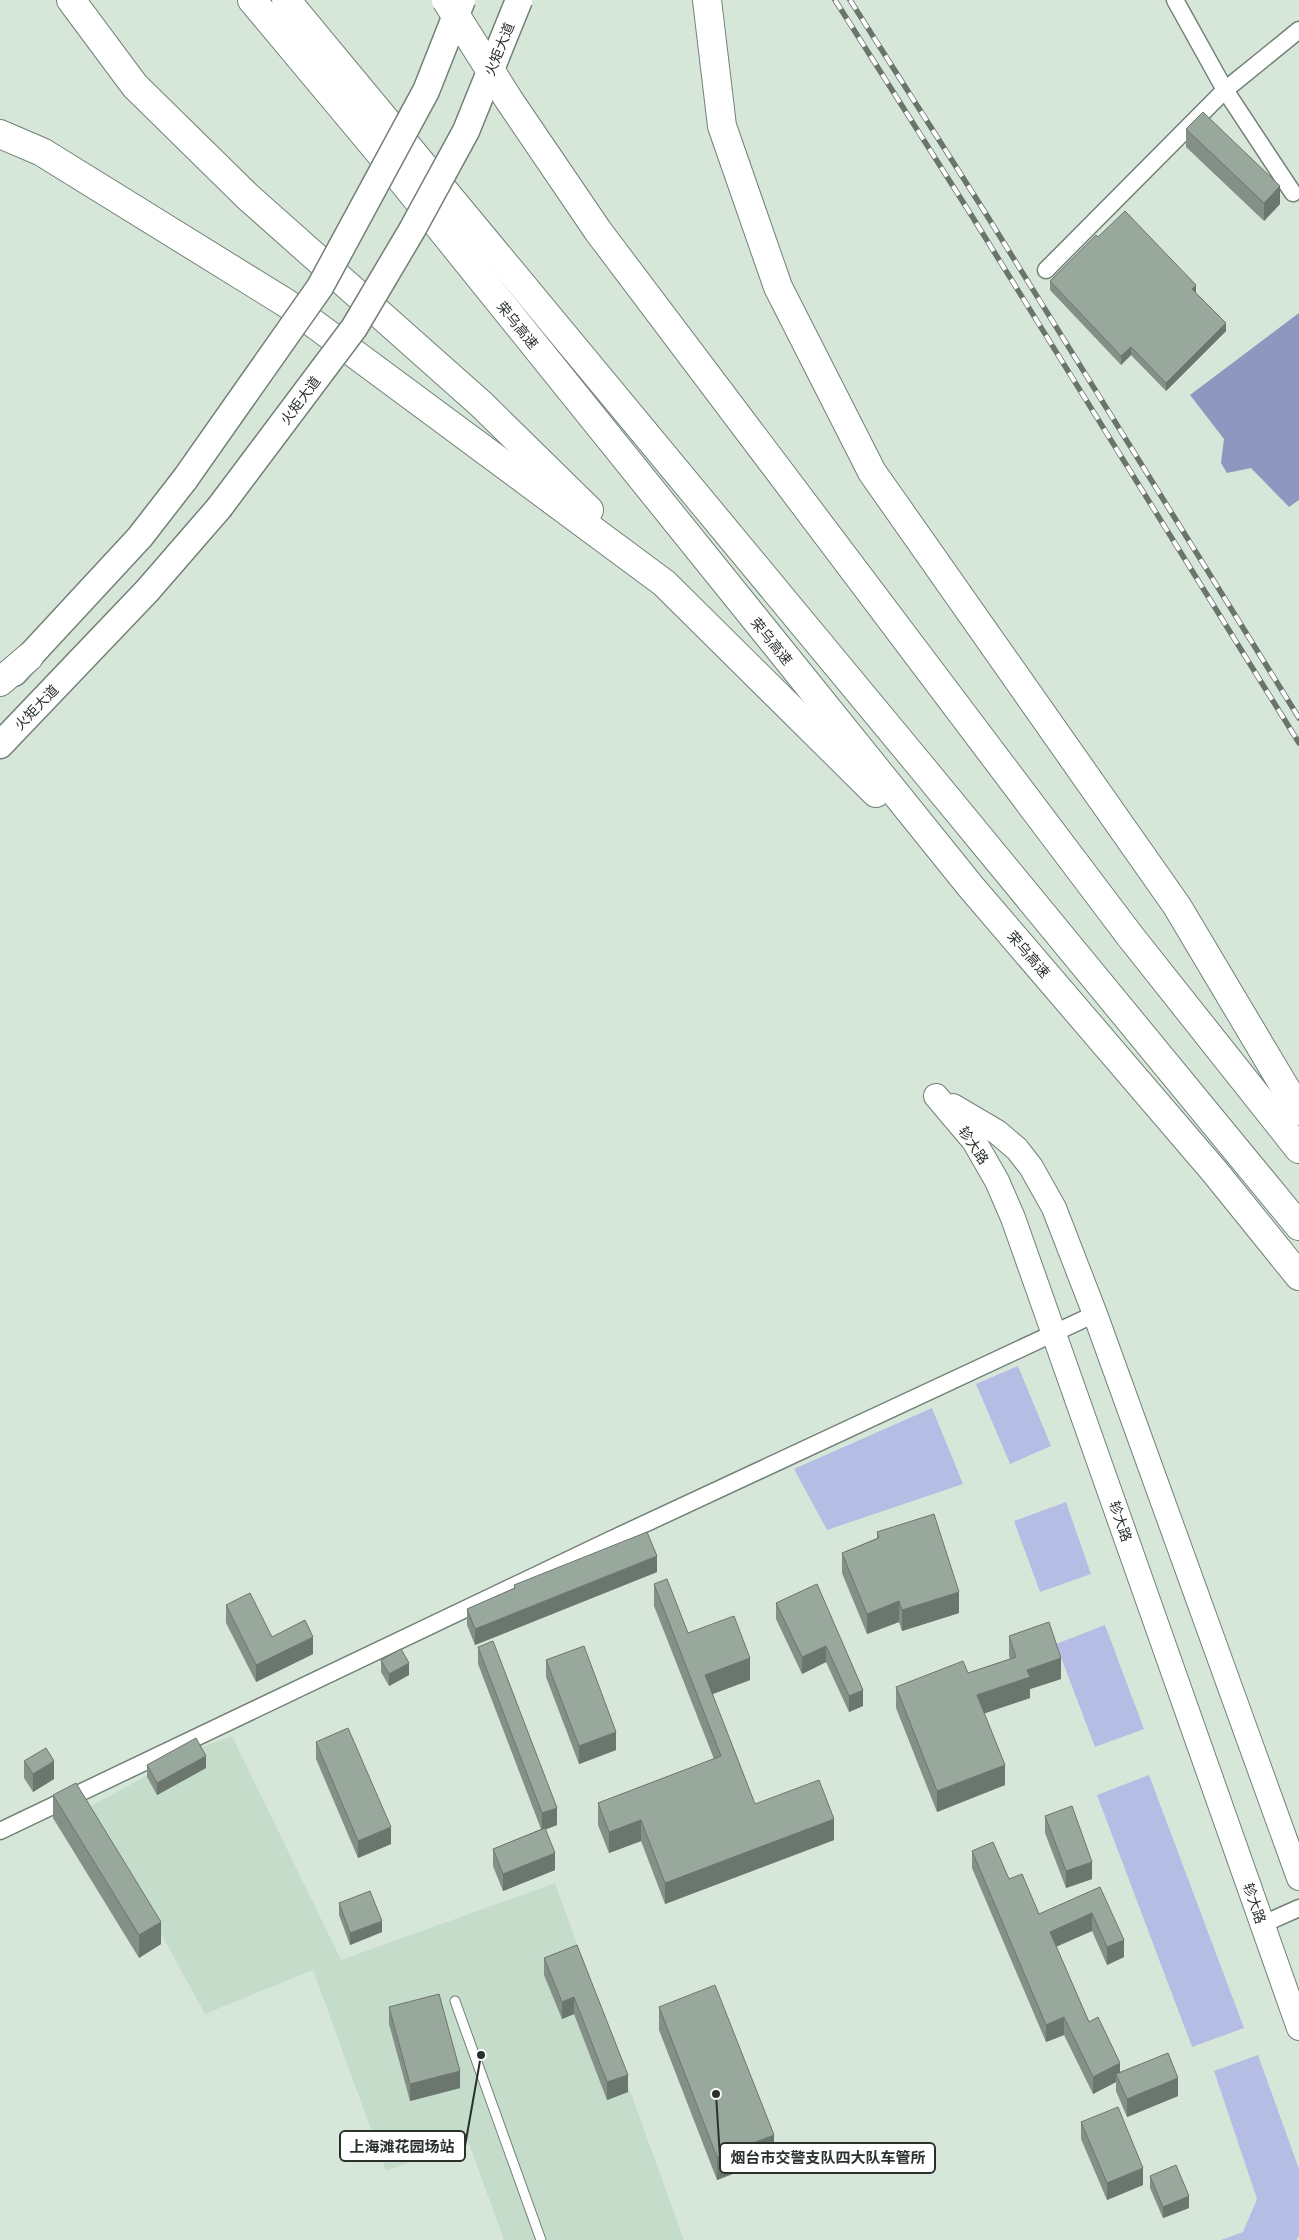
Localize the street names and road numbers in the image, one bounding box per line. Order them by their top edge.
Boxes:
street label: 火矩大道 [481,20,517,78]
street label: 荣乌高速 [494,298,542,352]
street label: 火矩大道 [276,373,324,427]
street label: 荣乌高速 [748,614,796,668]
street label: 火矩大道 [10,681,62,733]
street label: 荣乌高速 [1004,927,1054,981]
street label: 轸大路 [955,1123,993,1167]
street label: 轸大路 [1106,1498,1136,1544]
street label: 轸大路 [1240,1880,1270,1926]

